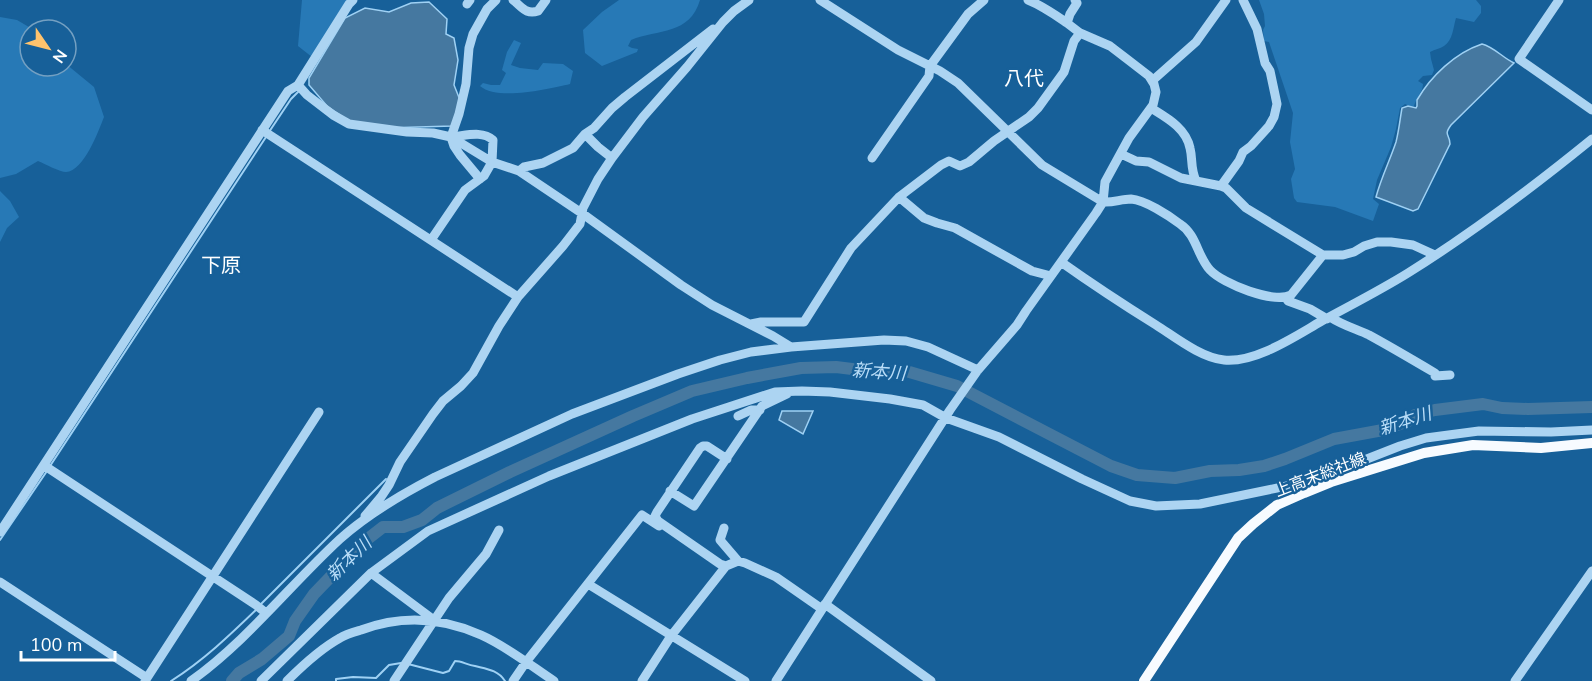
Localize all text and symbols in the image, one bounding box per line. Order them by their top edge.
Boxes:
north arrow [18,18,78,78]
text: N [47,45,72,67]
district label: 八代 [1004,65,1044,92]
district label: 下原 [201,252,241,279]
water label: 新本川 [851,358,909,386]
water label: 新本川 [1376,401,1436,441]
street label: 上高末総社線 [1272,447,1369,502]
water label: 新本川 [321,530,378,586]
scale bar [21,624,116,662]
text: 100 m [30,633,82,657]

